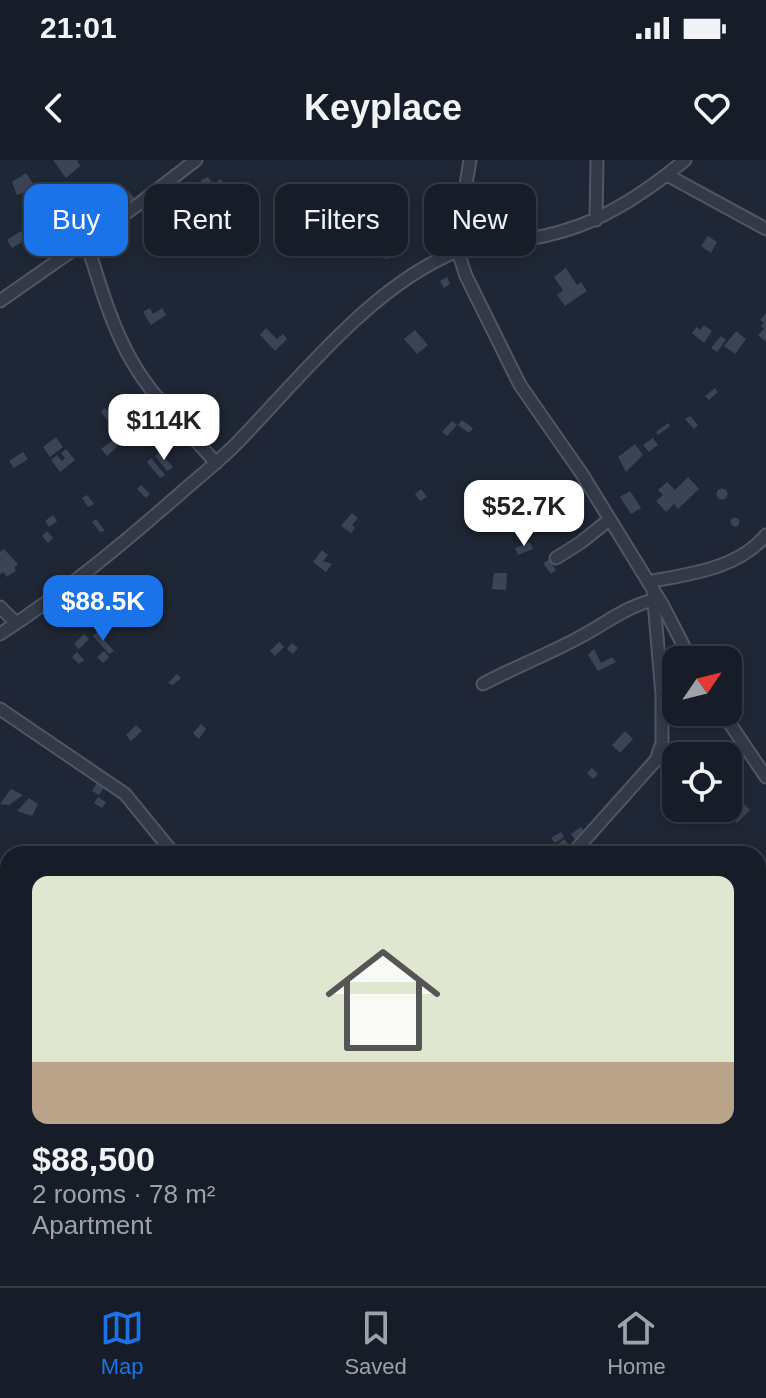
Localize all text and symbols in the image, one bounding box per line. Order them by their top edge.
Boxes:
text: 21:01 [40,11,117,44]
icon: back [32,86,76,130]
icon: heart [690,86,734,130]
text: Keyplace [304,87,462,128]
chip: Buy [24,184,128,256]
chip: Rent [144,184,259,256]
chip: Filters [275,184,408,256]
chip: New [424,184,536,256]
pin: $114K [108,394,220,462]
text: $114K [126,405,202,435]
pin: $52.7K [459,480,589,548]
text: $52.7K [482,491,566,521]
pin: $88.5K [38,575,168,643]
text: $88.5K [61,586,145,616]
north arrow [662,646,742,726]
map controls [662,646,742,822]
button: locate [662,742,742,822]
icon: home [311,928,455,1072]
text: $88,500 [32,1140,155,1178]
text: 2 rooms · 78 m² [32,1179,216,1209]
text: Apartment [32,1210,152,1240]
tab: Map [100,1306,144,1380]
tab: Saved [344,1306,407,1380]
tab: Home [607,1306,666,1380]

